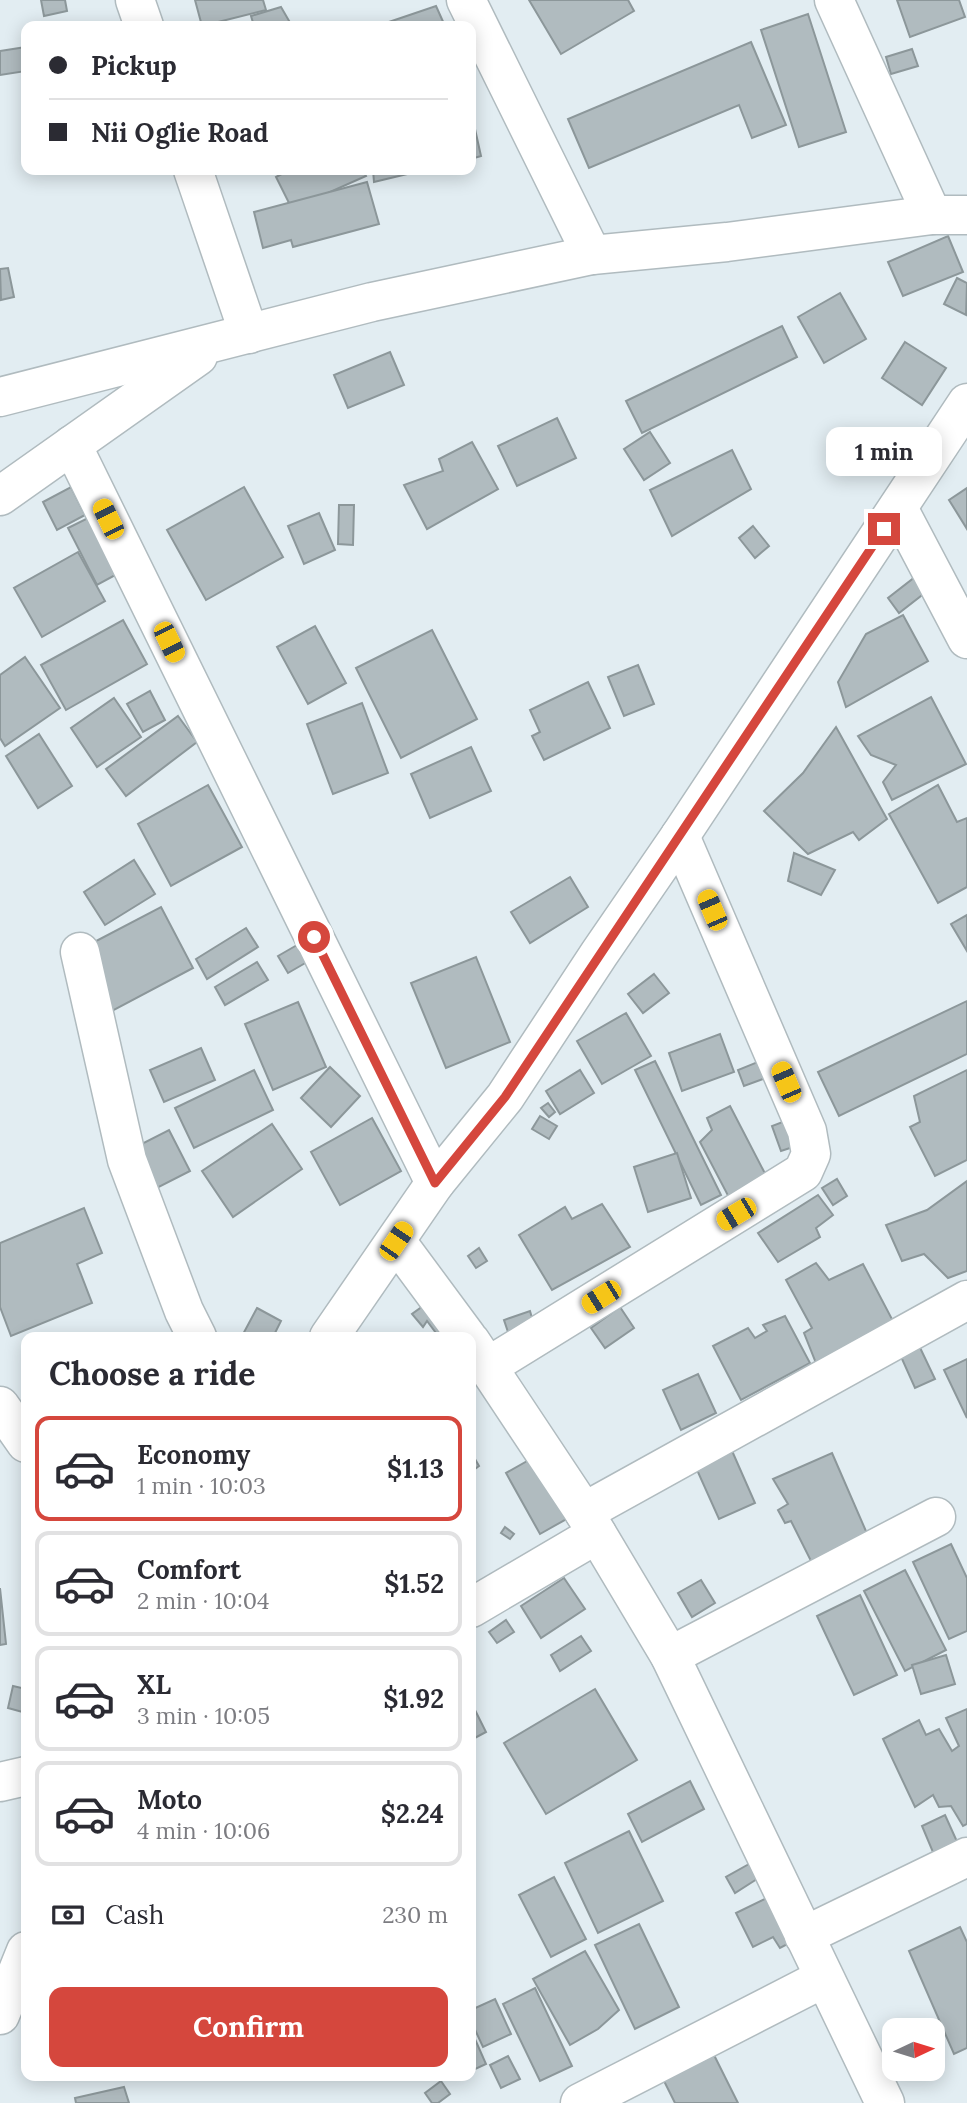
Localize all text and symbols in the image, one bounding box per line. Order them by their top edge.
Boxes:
text: Pickup [91,49,177,82]
text: Nii Oglie Road [91,116,268,149]
callout: 1 min [826,428,942,476]
text: 1 min [855,437,913,466]
car [90,496,127,542]
route end [868,513,900,545]
car [151,619,188,665]
car [695,887,730,933]
route start [298,921,330,953]
car [769,1059,804,1105]
car [713,1194,760,1234]
car [376,1218,417,1264]
car [578,1277,625,1317]
text: Choose a ride [49,1353,256,1394]
icon: car [53,1437,116,1500]
text: Economy [137,1438,250,1471]
text: $1.13 [387,1452,444,1485]
text: 1 min · 10:03 [137,1471,266,1500]
icon: car [53,1552,116,1615]
text: Comfort [137,1553,241,1586]
text: $1.52 [384,1567,444,1600]
text: 2 min · 10:04 [137,1586,269,1615]
icon: car [53,1667,116,1730]
text: XL [137,1668,171,1701]
text: $1.92 [383,1682,444,1715]
text: 3 min · 10:05 [137,1701,270,1730]
icon: car [53,1782,116,1845]
text: Moto [137,1783,202,1816]
text: $2.24 [381,1797,444,1830]
text: 4 min · 10:06 [137,1816,270,1845]
icon: cash [49,1896,87,1934]
text: Cash [105,1898,164,1931]
text: 230 m [382,1900,448,1929]
button: Confirm [49,1987,448,2067]
north arrow [882,2018,945,2081]
map controls [882,2018,945,2081]

